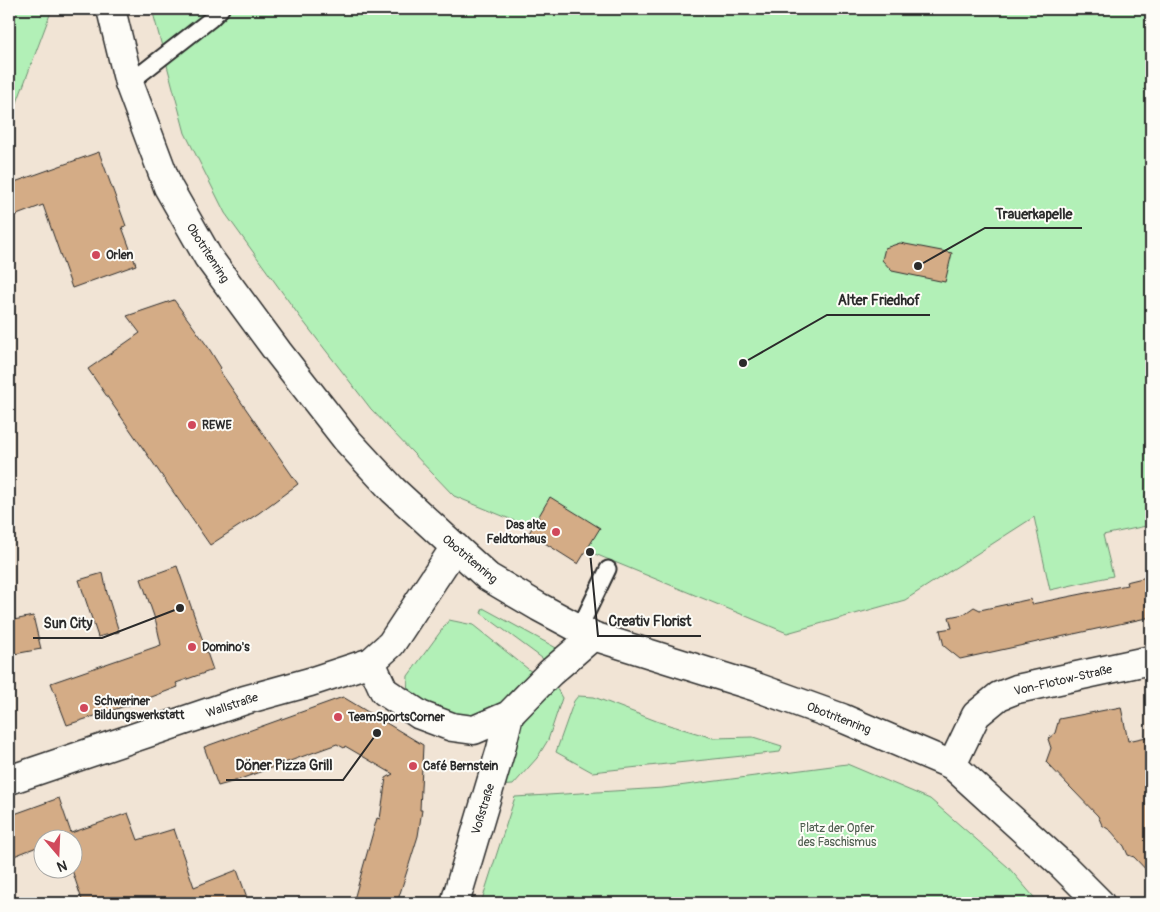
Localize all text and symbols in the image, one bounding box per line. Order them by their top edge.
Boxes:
callout: Trauerkapelle [985,199,1082,228]
text: Trauerkapelle [995,206,1074,223]
street label: Obotritenring [183,221,232,286]
place label: Orlen [106,248,133,263]
marker: Orlen [90,249,102,261]
callout: Alter Friedhof [827,286,930,315]
text: Alter Friedhof [838,292,921,309]
place label: REWE [202,418,232,433]
marker: REWE [186,419,198,431]
place label: Das alte Feldtorhaus [487,518,547,547]
marker: Das alte Feldtorhaus [550,526,562,538]
street label: Obotritenring [439,532,500,587]
callout: Creativ Florist [598,607,701,636]
callout: Sun City [33,609,102,638]
text: Creativ Florist [609,613,692,630]
text: Sun City [44,615,92,632]
place label: Domino's [202,640,250,655]
marker: Domino's [186,641,198,653]
street label: Von-Flotow-Straße [1012,662,1114,699]
street label: Wallstraße [204,690,260,721]
place label: Schweriner Bildungswerkstatt [94,694,185,723]
street label: Obotritenring [805,699,873,738]
marker: Schweriner Bildungswerkstatt [78,702,90,714]
place label: TeamSportsCorner [347,710,446,725]
marker: TeamSportsCorner [332,711,344,723]
callout: Döner Pizza Grill [226,751,343,780]
text: Döner Pizza Grill [235,757,333,774]
place label: Café Bernstein [423,759,499,774]
marker: Café Bernstein [407,760,419,772]
street label: Voßstraße [469,782,498,837]
park label: Platz der Opfer des Faschismus [798,821,877,850]
north arrow [32,830,82,880]
text: N [55,856,69,875]

